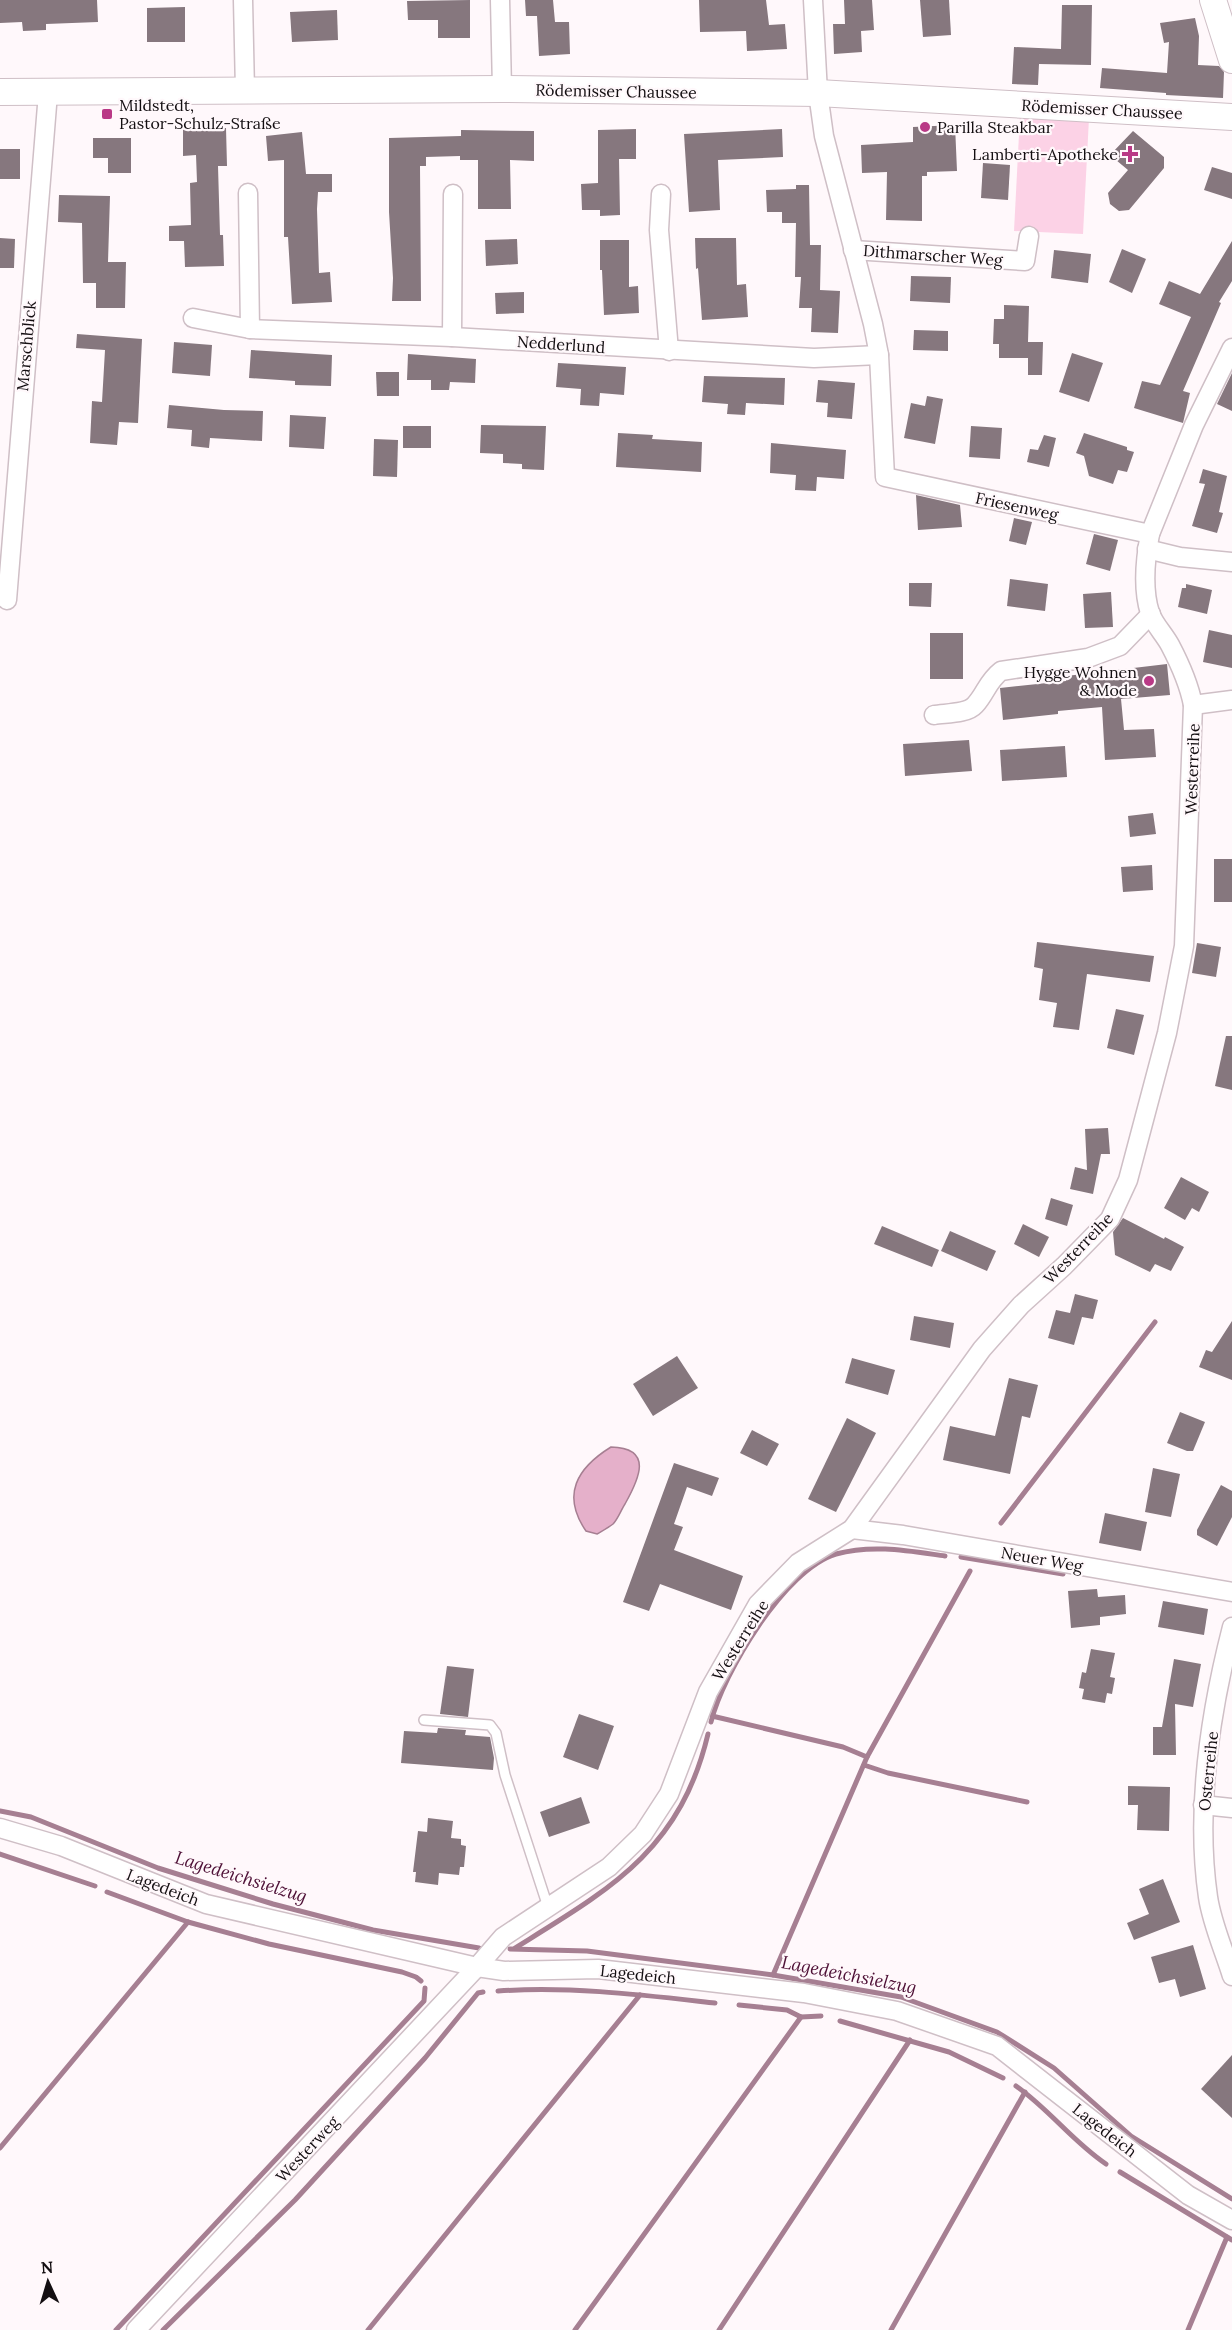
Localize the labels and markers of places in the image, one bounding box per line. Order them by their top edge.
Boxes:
place label: Mildstedt, Pastor-Schulz-Straße [119,95,281,133]
marker: Mildstedt, Pastor-Schulz-Straße [100,107,114,121]
place label: Parilla Steakbar [937,117,1053,137]
marker: Parilla Steakbar [918,120,932,134]
place label: Lamberti-Apotheke [972,144,1118,164]
marker: Lamberti-Apotheke [1123,147,1137,161]
place label: Hygge Wohnen & Mode [1024,662,1137,700]
marker: Hygge Wohnen & Mode [1142,674,1156,688]

